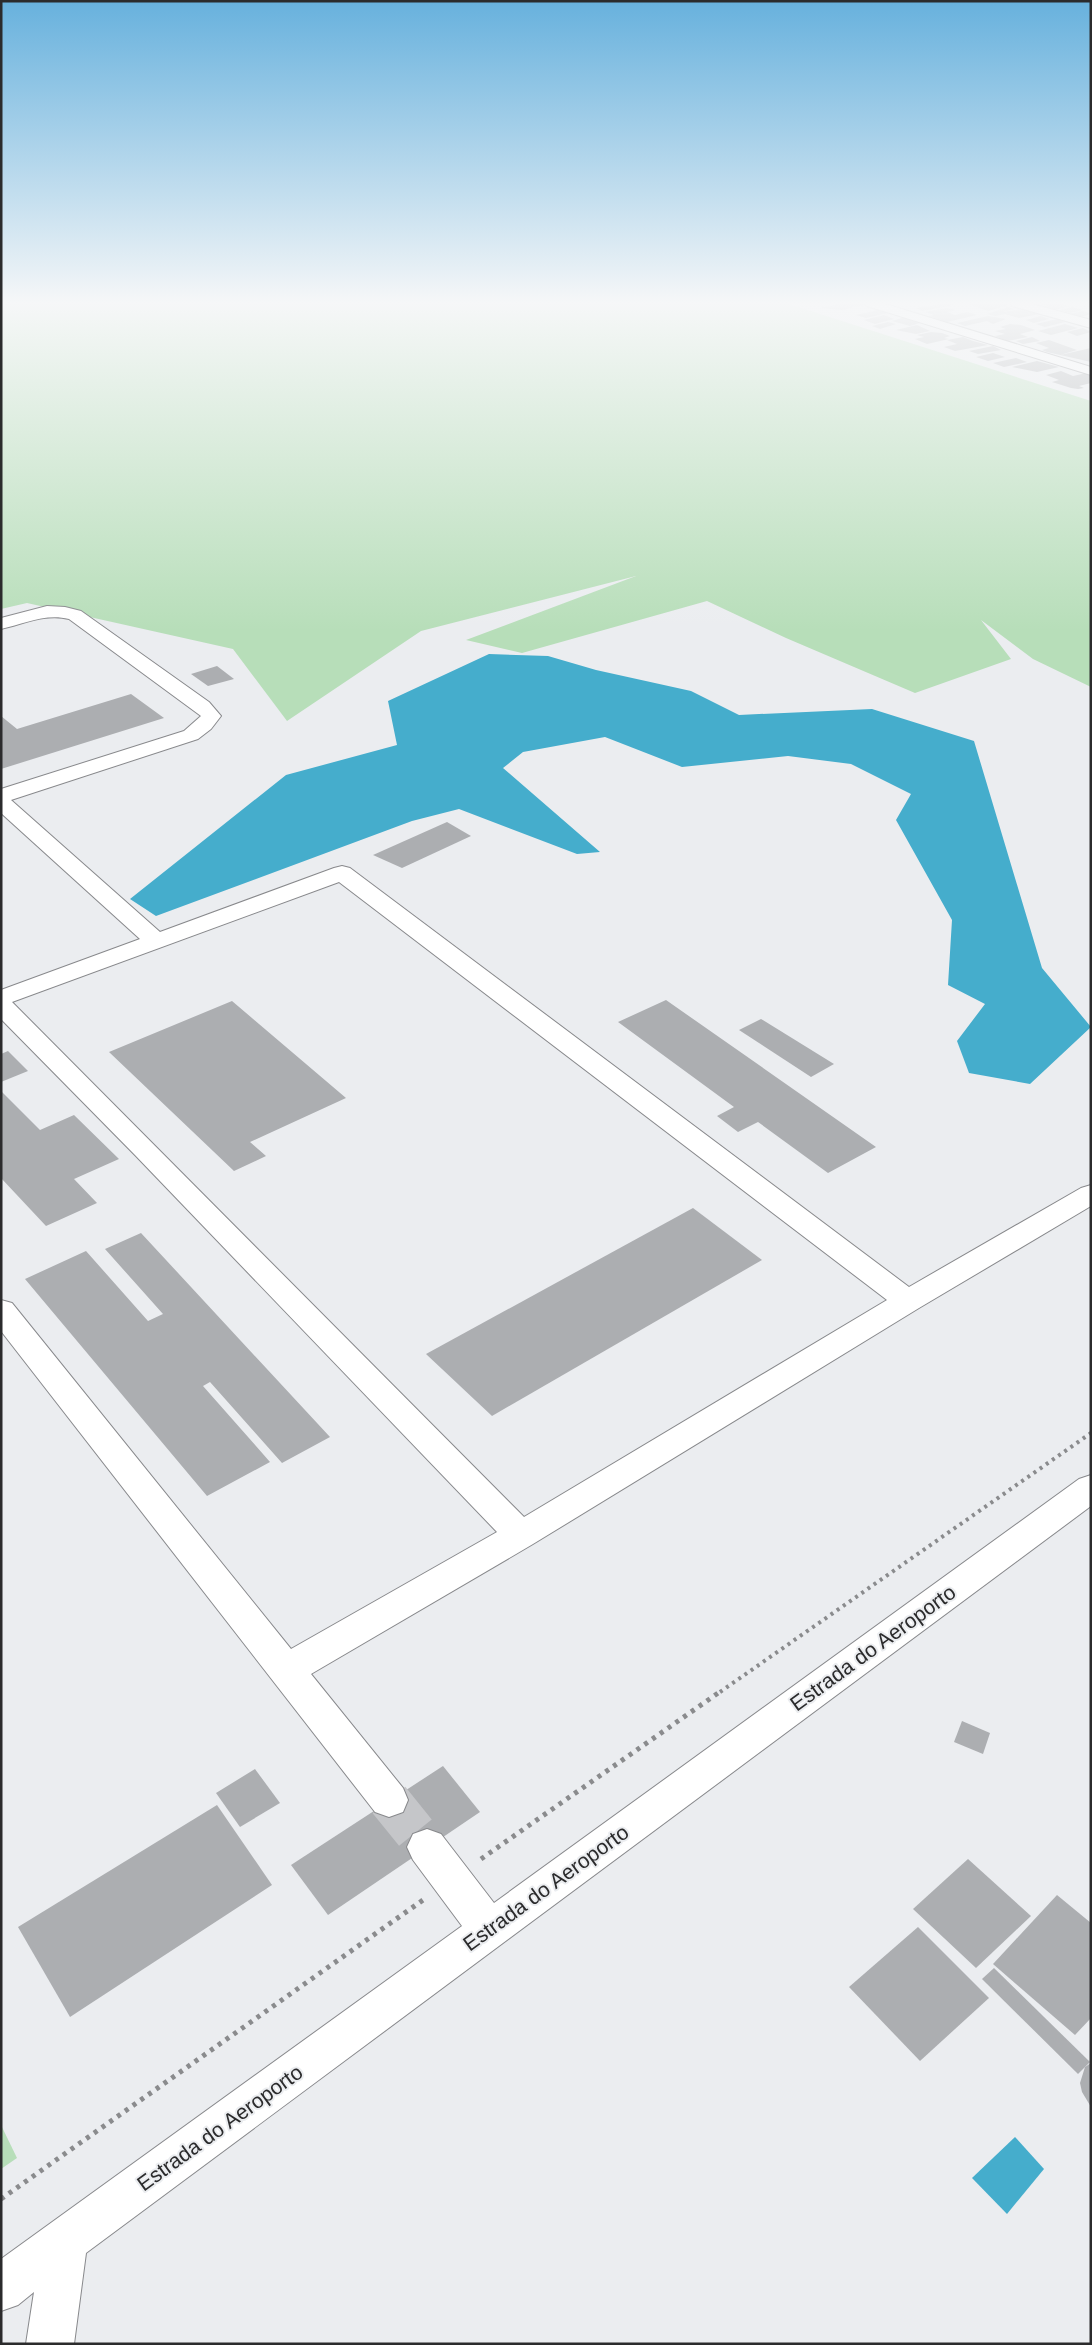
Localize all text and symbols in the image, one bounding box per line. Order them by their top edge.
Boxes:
street label: Estrada do Aeroporto [786,1580,960,1715]
street label: Estrada do Aeroporto [459,1820,633,1955]
street label: Estrada do Aeroporto [133,2060,307,2195]

